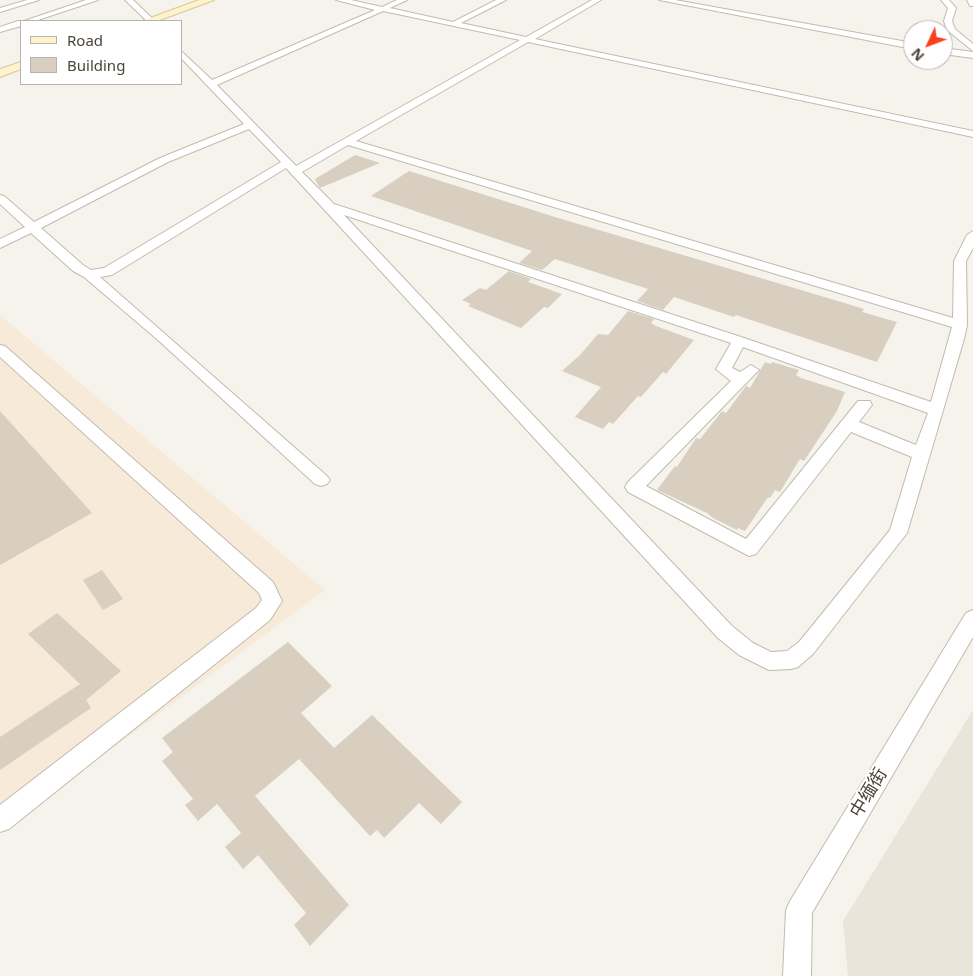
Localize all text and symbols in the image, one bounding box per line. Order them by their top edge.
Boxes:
legend [20,20,182,85]
north arrow [903,20,953,70]
text: Road [67,30,103,50]
text: N [907,44,928,66]
text: Building [67,55,125,75]
street label: 中缅街 [846,764,892,822]

